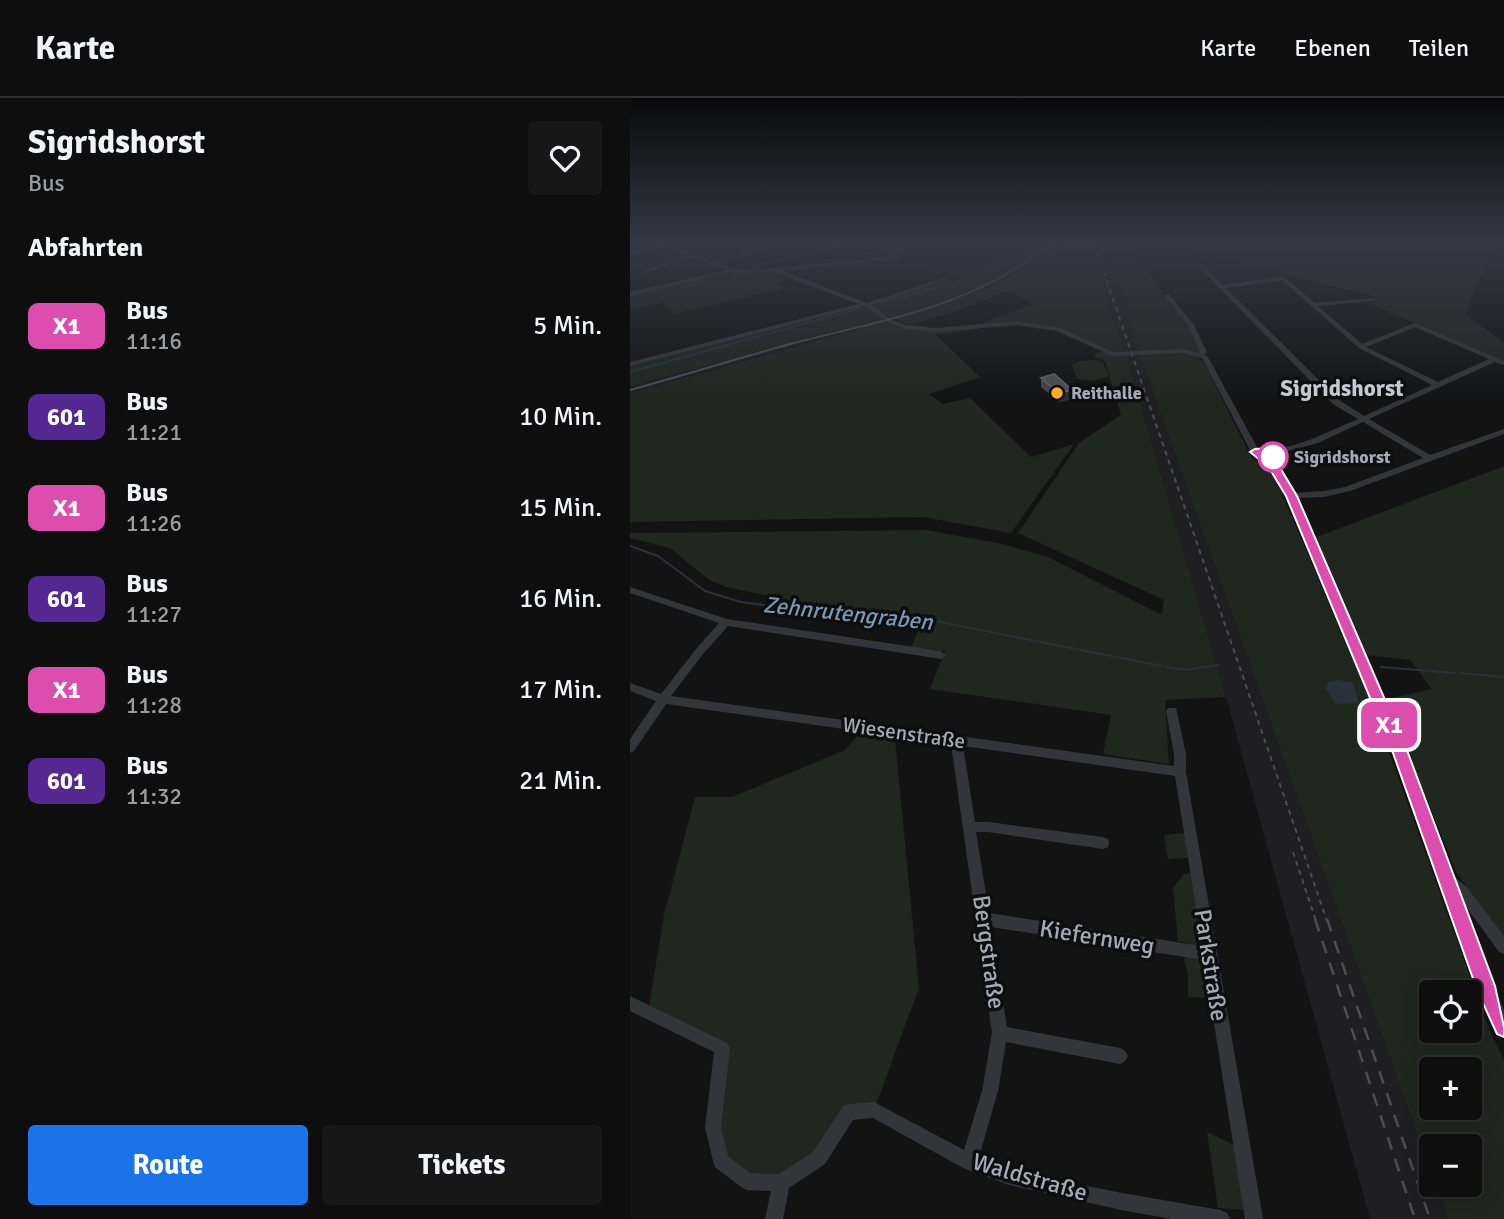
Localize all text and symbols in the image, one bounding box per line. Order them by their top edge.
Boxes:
text: Karte [35,28,115,69]
text: Karte [1200,33,1256,63]
text: Ebenen [1294,33,1371,63]
text: Teilen [1409,33,1469,63]
button: heart [528,121,602,195]
text: Sigridshorst [28,122,205,163]
text: Bus [28,169,65,198]
text: Abfahrten [28,232,143,264]
text: Bus [126,295,168,327]
text: 5 Min. [533,310,602,342]
text: X1 [53,311,80,341]
text: 11:16 [126,327,182,356]
district label: Sigridshorst [1280,374,1404,403]
place label: Reithalle [1071,382,1142,404]
marker: Reithalle [1049,385,1065,401]
text: Bus [126,386,168,418]
text: 10 Min. [519,401,602,433]
text: 601 [47,402,86,432]
text: 11:21 [126,418,182,447]
marker: Sigridshorst [1258,442,1288,472]
place label: Sigridshorst [1294,446,1391,468]
text: Bus [126,477,168,509]
text: 15 Min. [519,492,602,524]
text: X1 [53,493,80,523]
text: 11:26 [126,509,182,538]
text: Bus [126,568,168,600]
text: 16 Min. [519,583,602,615]
text: 601 [47,584,86,614]
water label: Zehnrutengraben [762,590,936,637]
text: 11:27 [126,600,182,629]
text: Bus [126,659,168,691]
text: 17 Min. [519,674,602,706]
text: X1 [53,675,80,705]
text: 11:28 [126,691,182,720]
line badge: X1 [1358,702,1420,748]
text: X1 [1375,710,1403,740]
street label: Wiesenstraße [841,712,967,754]
text: Bus [126,750,168,782]
text: 21 Min. [519,765,602,797]
text: 601 [47,766,86,796]
text: 11:32 [126,782,182,811]
street label: Bergstraße [966,893,1012,1011]
street label: Parkstraße [1187,907,1235,1023]
street label: Kiefernweg [1037,913,1157,961]
map controls [1419,980,1482,1197]
button: locate [1419,980,1482,1043]
button: + [1419,1057,1482,1120]
button: Route [28,1125,308,1205]
button: Tickets [322,1125,602,1205]
button: − [1419,1134,1482,1197]
street label: Waldstraße [969,1146,1091,1208]

